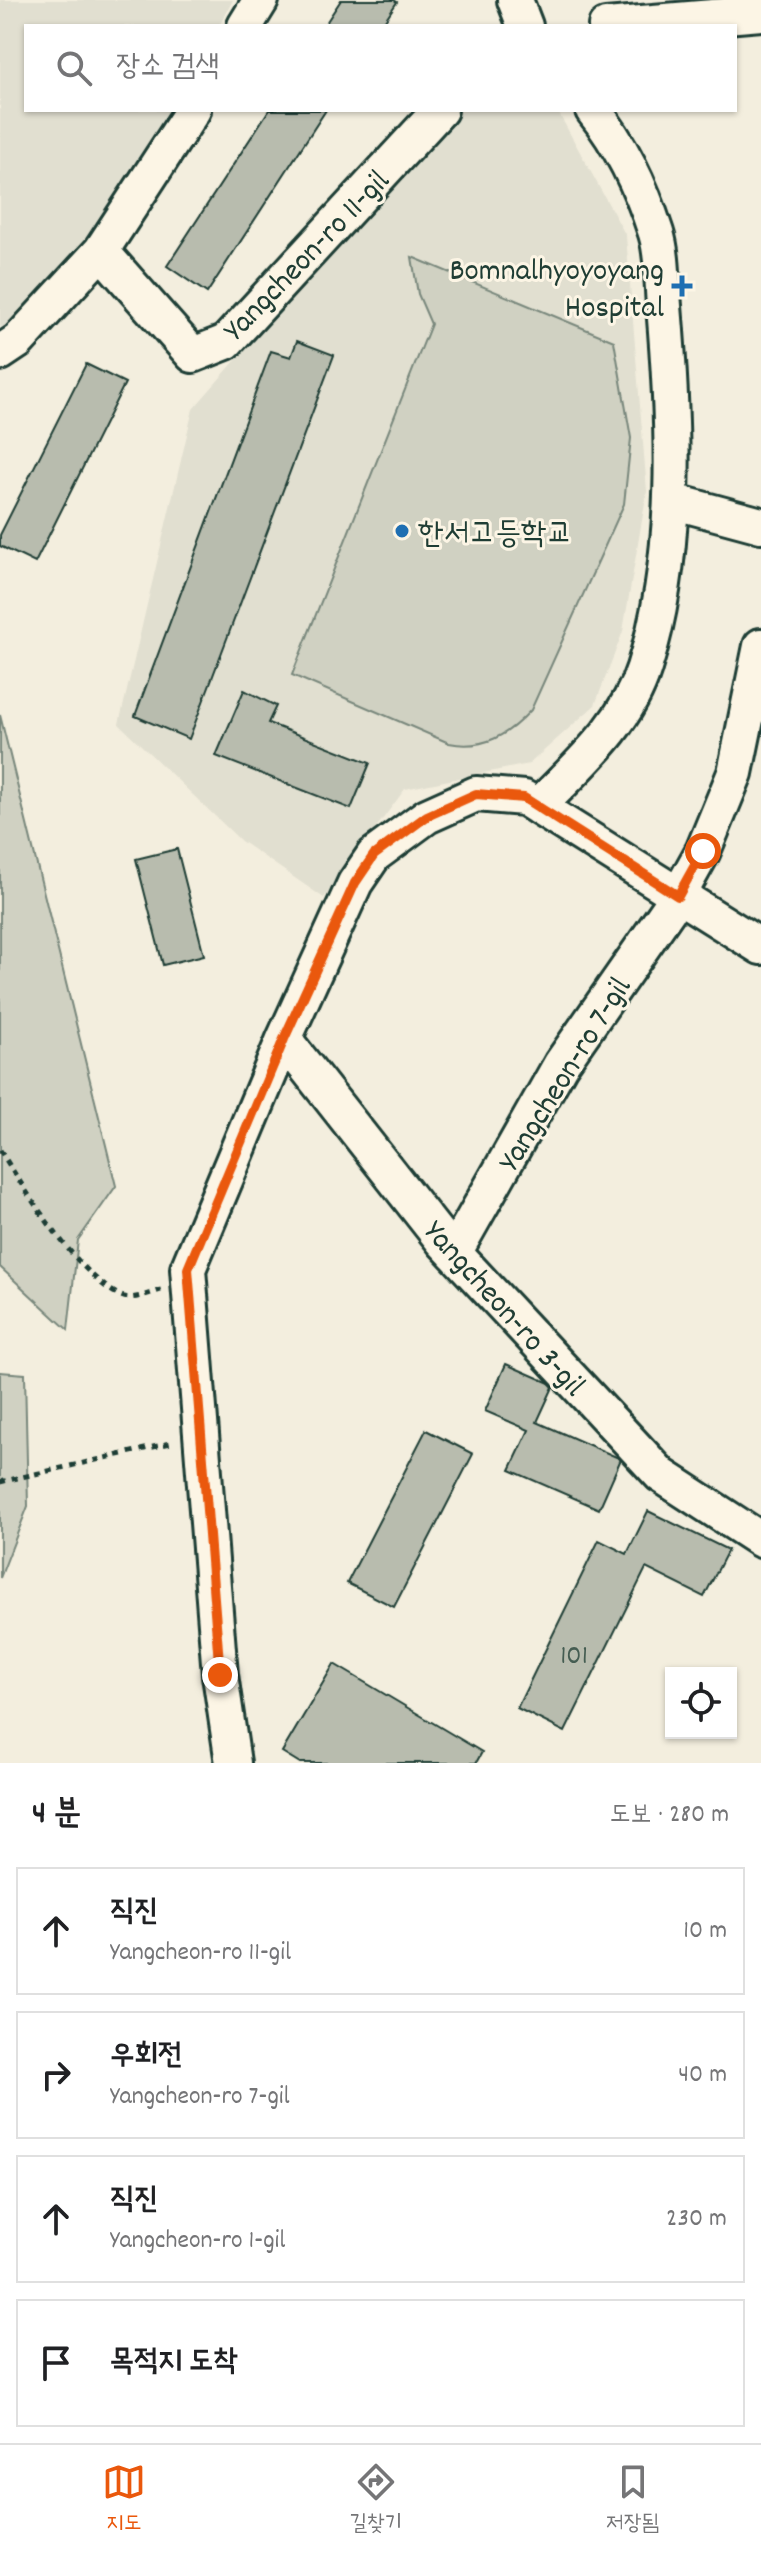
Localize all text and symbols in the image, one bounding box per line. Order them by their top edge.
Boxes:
search box [24,24,737,112]
icon: search [52,46,96,90]
text: 장소 검색 [116,47,219,90]
street label: Yangcheon-ro 11-gil [215,161,403,354]
place label: Bomnalhyoyoyang Hospital [449,250,664,333]
marker: Bomnalhyoyoyang Hospital [671,275,693,297]
place label: 한서고등학교 [418,513,573,559]
marker: 한서고등학교 [393,522,411,540]
route start [685,833,721,869]
street label: Yangcheon-ro 7-gil [489,969,646,1182]
street label: Yangcheon-ro 3-gil [411,1212,594,1409]
house number: 101 [560,1638,588,1678]
route end [202,1657,238,1693]
map controls [665,1667,737,1739]
button: locate [665,1667,737,1739]
text: 4 분 [32,1791,81,1840]
text: 도보 · 280 m [610,1797,729,1834]
text: 직진 [110,1892,158,1935]
icon: ahead [34,1909,78,1953]
text: 10 m [683,1913,727,1950]
text: Yangcheon-ro 11-gil [110,1935,291,1972]
text: 우회전 [110,2036,182,2079]
icon: right [34,2053,78,2097]
text: 40 m [678,2057,727,2094]
text: Yangcheon-ro 7-gil [110,2079,290,2116]
text: 직진 [110,2180,158,2223]
icon: ahead [34,2197,78,2241]
text: 230 m [666,2201,727,2238]
text: Yangcheon-ro 1-gil [110,2223,285,2260]
icon: arrive [34,2341,78,2385]
text: 목적지 도착 [110,2342,238,2385]
tab: 지도 [102,2460,146,2540]
tab: 길찾기 [349,2460,403,2540]
tab: 저장됨 [606,2460,659,2540]

